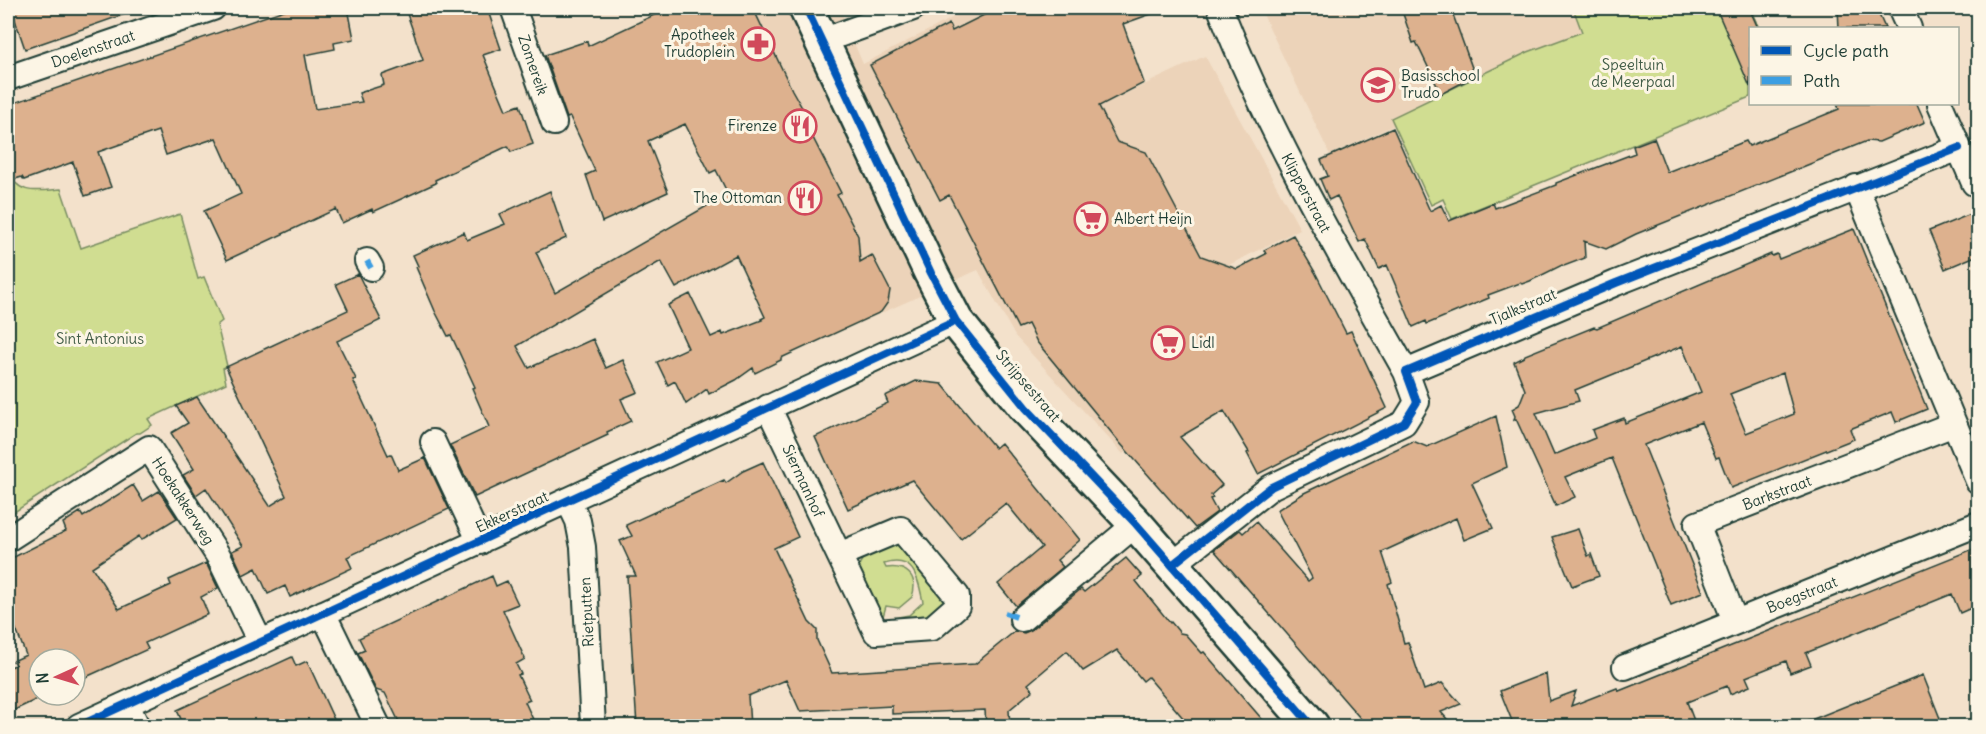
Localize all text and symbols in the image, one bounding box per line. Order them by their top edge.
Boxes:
street label: Doelenstraat [48,25,137,72]
place label: Apotheek Trudoplein [664,25,735,61]
pharmacy icon: Apotheek Trudoplein [740,26,776,62]
legend [1749,27,1959,105]
street label: Zomereik [514,32,553,98]
text: Cycle path [1803,39,1889,62]
park label: Speeltuin de Meerpaal [1591,55,1675,91]
place label: Basisschool Trudo [1401,66,1480,102]
school or university icon: Basisschool Trudo [1360,67,1396,103]
text: Path [1803,69,1840,92]
restaurant icon: Firenze [782,108,818,144]
place label: Firenze [728,116,777,135]
street label: Klipperstraat [1278,150,1335,236]
restaurant icon: The Ottoman [787,180,823,216]
place label: The Ottoman [693,188,782,207]
supermarket icon: Albert Heijn [1073,201,1109,237]
place label: Albert Heijn [1114,209,1193,228]
street label: Tjalkstraat [1487,284,1559,329]
supermarket icon: Lidl [1150,325,1186,361]
park label: Sint Antonius [56,329,144,348]
place label: Lidl [1191,333,1215,352]
street label: Strijpsestraat [992,346,1065,426]
street label: Siermanhof [778,441,829,521]
street label: Hoekakkerweg [148,453,219,548]
street label: Barkstraat [1740,471,1814,514]
street label: Ekkerstraat [472,486,551,537]
street label: Boegstraat [1764,572,1840,617]
street label: Rietputten [575,576,598,648]
north arrow [27,647,87,707]
text: N [32,672,52,684]

